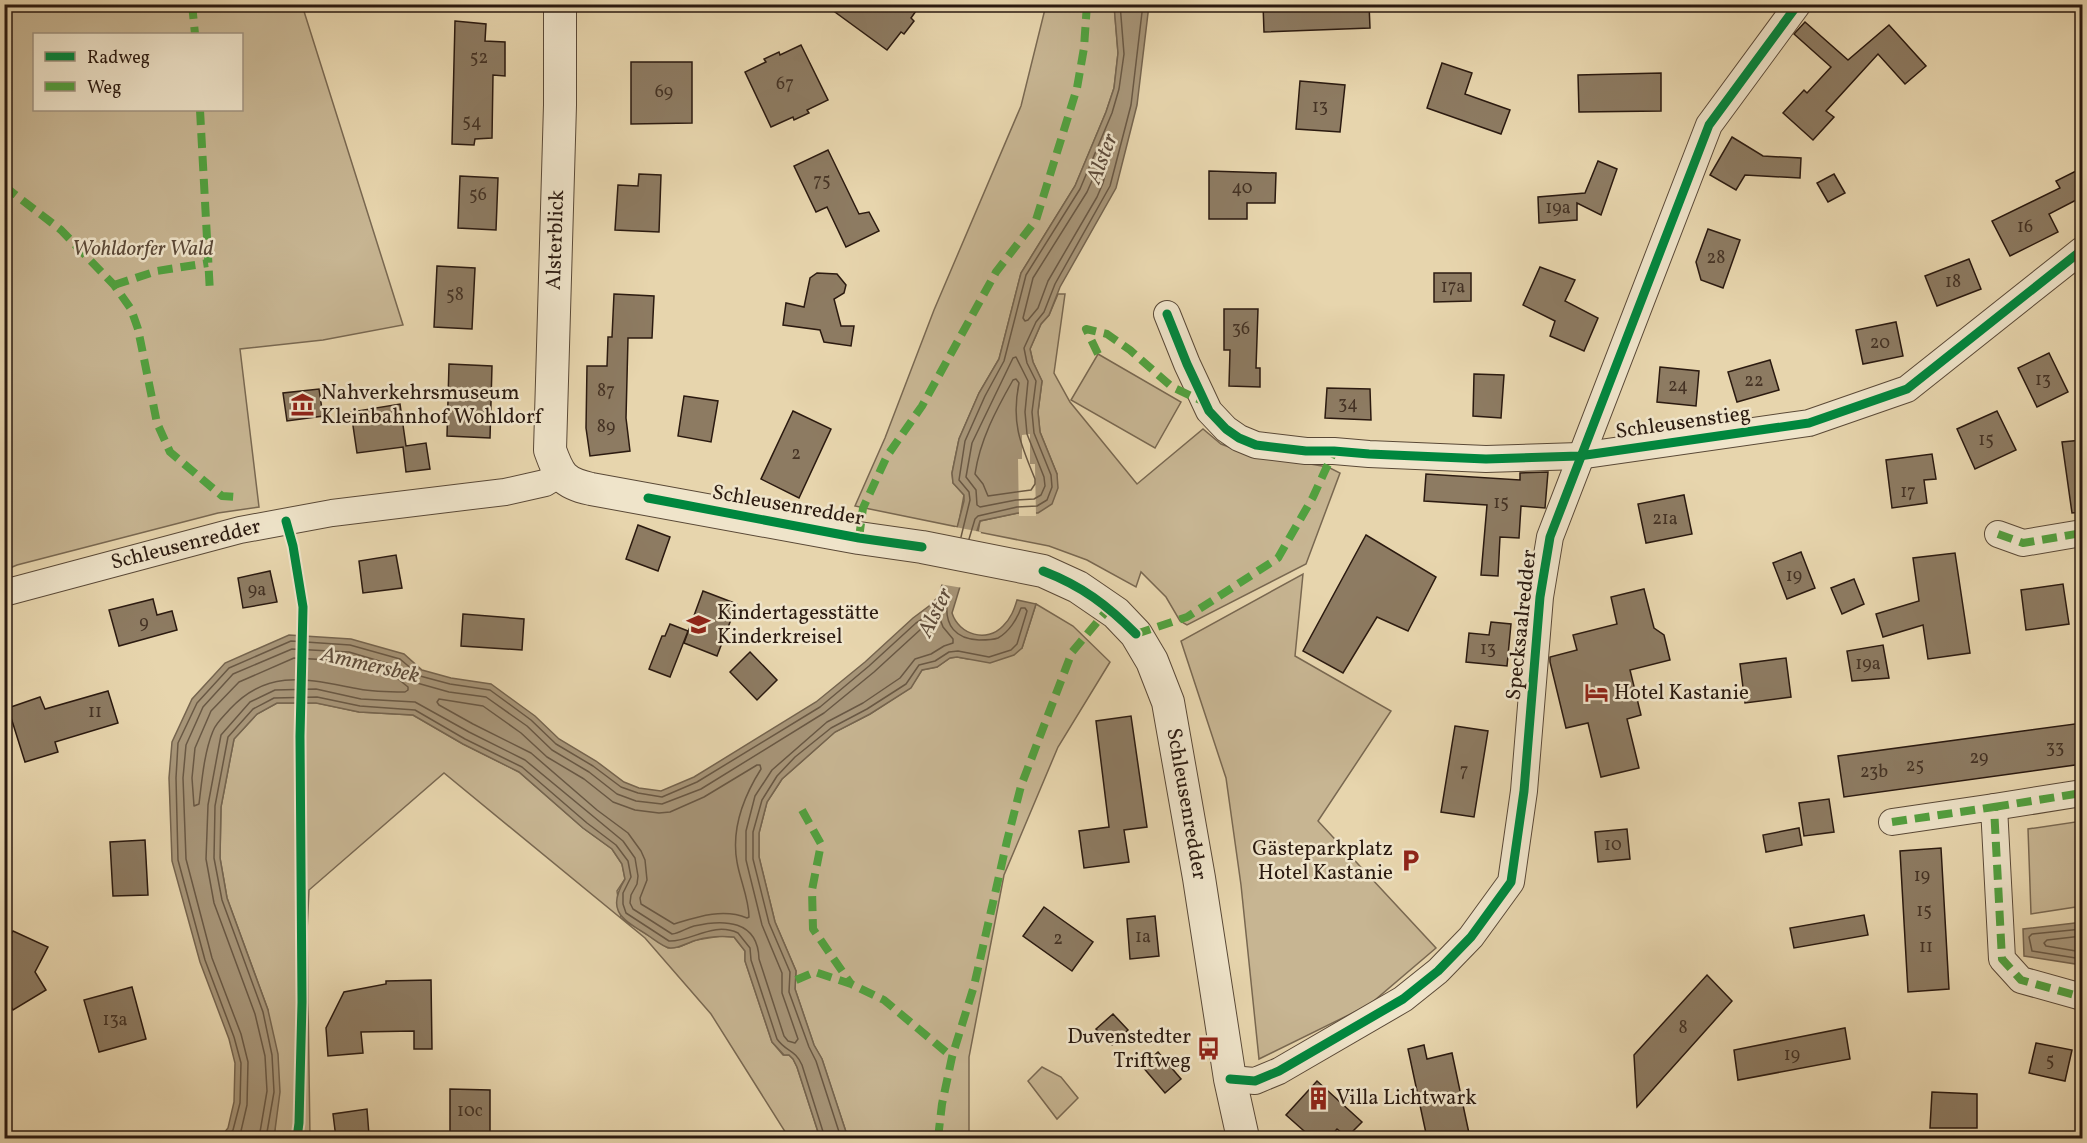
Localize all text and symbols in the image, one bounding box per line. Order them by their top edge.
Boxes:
legend [33,33,243,111]
text: Radweg [87,46,150,71]
house number: 52 [470,46,488,71]
house number: 67 [776,72,794,97]
text: Weg [87,76,121,101]
house number: 69 [655,80,673,105]
house number: 13 [1312,95,1328,120]
house number: 54 [462,110,482,135]
water label: Alster [1079,129,1127,190]
house number: 75 [813,169,831,194]
house number: 40 [1231,176,1253,201]
house number: 56 [469,183,487,208]
street label: Alsterblick [540,189,572,291]
house number: 19a [1545,196,1571,221]
house number: 16 [2017,215,2033,240]
park label: Wohldorfer Wald [72,235,214,264]
house number: 28 [1707,246,1725,271]
house number: 18 [1945,270,1961,295]
house number: 17a [1441,275,1465,300]
house number: 58 [446,283,464,308]
house number: 36 [1232,317,1250,342]
house number: 20 [1870,331,1890,356]
house number: 13 [2035,368,2051,393]
house number: 22 [1744,369,1764,394]
house number: 24 [1668,374,1688,399]
place label: Nahverkehrsmuseum Kleinbahnhof Wohldorf [321,379,544,432]
house number: 87 [597,379,615,404]
museum icon: Nahverkehrsmuseum Kleinbahnhof Wohldorf [290,392,316,418]
house number: 34 [1338,392,1358,417]
street label: Schleusenstieg [1614,399,1752,447]
house number: 89 [597,415,615,440]
house number: 15 [1978,428,1994,453]
house number: 2 [791,442,801,467]
street label: Schleusenredder [710,478,866,534]
house number: 17 [1900,480,1916,505]
house number: 15 [1493,491,1509,516]
house number: 21a [1652,507,1678,532]
street label: Schleusenredder [108,512,264,578]
street label: Specksaalredder [1500,548,1544,702]
house number: 19 [1786,564,1802,589]
house number: 9a [248,578,266,603]
water label: Alster [910,582,962,644]
place label: Kindertagesstätte Kinderkreisel [717,599,879,652]
house number: 9 [139,611,149,636]
school or university icon: Kindertagesstätte Kinderkreisel [686,612,712,638]
house number: 13 [1480,637,1496,662]
water label: Ammersbek [317,639,422,692]
house number: 19a [1855,652,1881,677]
place label: Hotel Kastanie [1614,679,1749,708]
hotel icon: Hotel Kastanie [1583,680,1609,706]
house number: 11 [88,700,102,725]
street label: Schleusenredder [1158,726,1214,882]
house number: 33 [2046,736,2064,761]
house number: 29 [1970,746,1988,771]
house number: 25 [1906,754,1924,779]
house number: 7 [1460,759,1468,784]
house number: 23b [1860,760,1888,785]
house number: 10 [1604,833,1622,858]
place label: Gästeparkplatz Hotel Kastanie [1252,835,1393,888]
parking icon: Gästeparkplatz Hotel Kastanie [1398,848,1424,874]
house number: 19 [1914,864,1930,889]
house number: 15 [1916,899,1932,924]
house number: 1a [1135,925,1151,950]
house number: 2 [1053,927,1063,952]
house number: 11 [1919,935,1933,960]
house number: 13a [102,1008,128,1033]
house number: 8 [1678,1016,1688,1041]
place label: Duvenstedter Triftweg [1067,1023,1191,1076]
bus stop icon: Duvenstedter Triftweg [1196,1036,1222,1062]
house number: 19 [1784,1043,1800,1068]
house number: 5 [2046,1049,2054,1074]
place label: Villa Lichtwark [1336,1084,1477,1113]
building icon: Villa Lichtwark [1305,1085,1331,1111]
house number: 10c [457,1099,483,1124]

